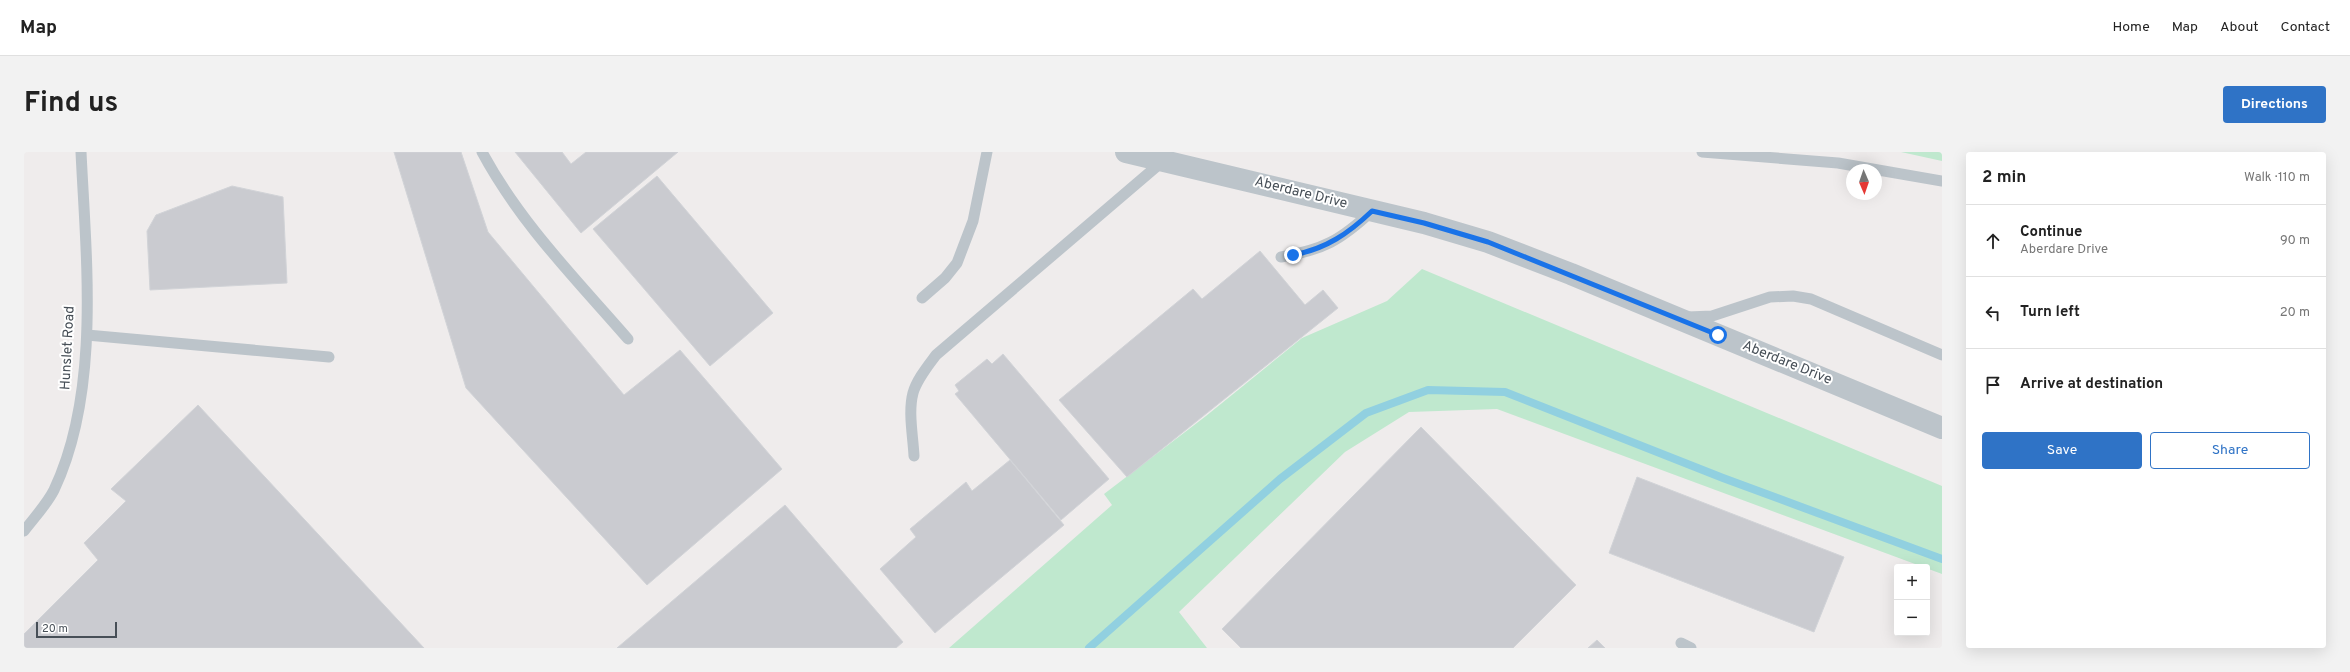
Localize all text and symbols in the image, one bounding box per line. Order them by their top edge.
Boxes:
text: Map [20,16,57,40]
text: Home [2113,19,2150,36]
text: Map [2172,19,2198,36]
text: About [2220,19,2259,36]
text: Contact [2281,19,2330,36]
text: Find us [24,86,118,122]
button: Directions [2223,86,2326,123]
north arrow [1846,164,1882,200]
text: 2 min [1982,167,2026,189]
text: Walk · 110 m [2244,170,2310,186]
street label: Aberdare Drive [1253,173,1349,213]
text: Continue [2020,223,2082,242]
icon: ahead [1982,230,2004,252]
text: 90 m [2280,233,2310,249]
text: Aberdare Drive [2020,242,2108,258]
route end [1284,246,1302,264]
icon: left [1982,302,2004,324]
text: Turn left [2020,303,2080,322]
street label: Hunslet Road [57,305,79,391]
text: 20 m [2280,305,2310,321]
route start [1709,326,1727,344]
street label: Aberdare Drive [1740,337,1834,389]
icon: arrive [1982,374,2004,396]
text: Arrive at destination [2020,375,2163,394]
button: Save [1982,432,2142,469]
button: Share [2150,432,2310,469]
map controls [1894,564,1930,636]
button: + [1894,564,1930,600]
button: − [1894,600,1930,636]
scale bar [36,620,117,639]
text: 20 m [42,622,68,636]

